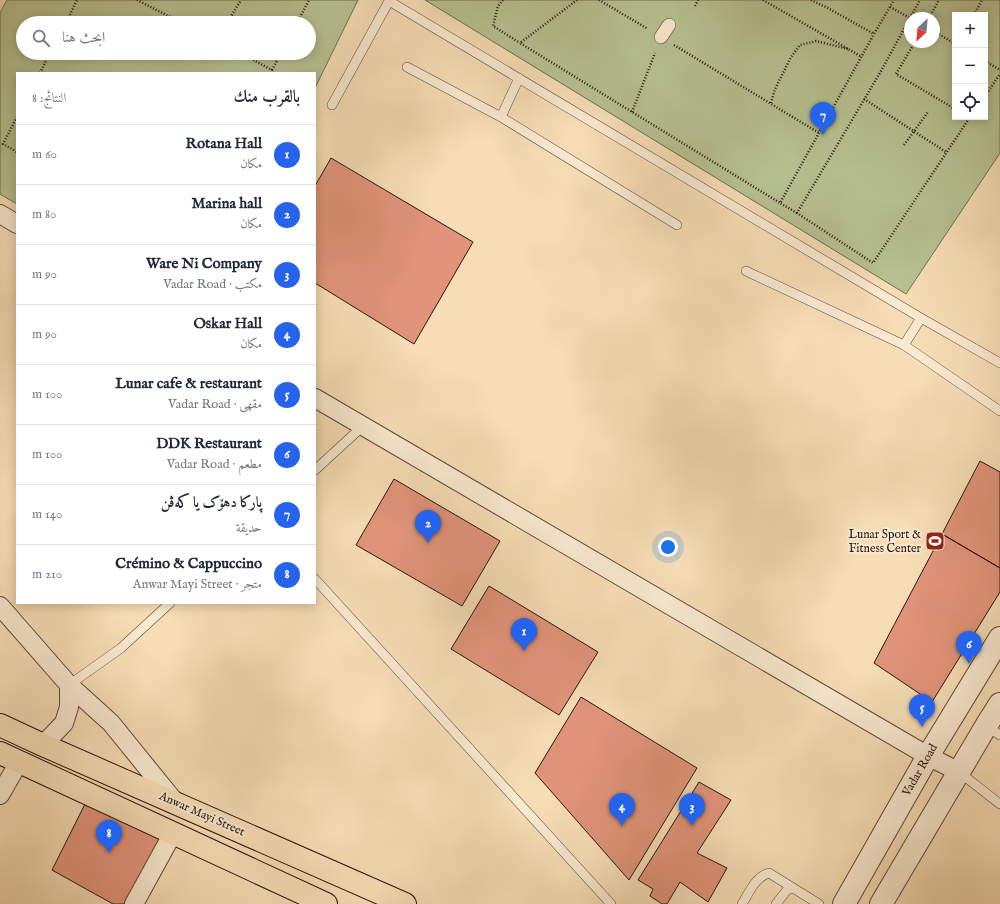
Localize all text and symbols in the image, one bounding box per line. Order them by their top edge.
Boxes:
north arrow [904,12,940,48]
map controls [952,12,988,120]
button: + [952,12,988,48]
search box [16,16,316,60]
icon: search [30,27,52,49]
text: ابحث هنا [62,28,105,47]
button: − [952,48,988,84]
button: locate [952,84,988,120]
text: بالقرب منك [233,87,300,108]
text: النتائج: 8 [32,90,66,107]
pin: 7 [810,102,836,135]
text: Rotana Hall [186,134,262,153]
text: 60 m [32,146,57,163]
text: 1 [285,146,289,163]
text: مكان [240,156,262,173]
text: Marina hall [191,194,262,213]
text: 80 m [32,206,56,223]
text: 2 [284,206,290,223]
text: مكان [240,216,262,233]
text: Ware Ni Company [146,254,262,273]
text: 90 m [32,266,57,283]
text: 3 [285,266,289,283]
text: مكتب · Vadar Road [163,276,262,293]
text: Oskar Hall [193,314,262,333]
text: 90 m [32,326,57,343]
text: 4 [284,326,290,343]
text: مكان [240,336,262,353]
text: Lunar cafe & restaurant [115,374,262,393]
text: 100 m [32,386,62,403]
text: 5 [285,386,289,403]
text: مقهى · Vadar Road [168,396,262,413]
text: DDK Restaurant [156,434,262,453]
text: 100 m [32,446,62,463]
text: 6 [284,446,290,463]
text: مطعم · Vadar Road [167,456,262,473]
text: پاركا دهۆک يا كەڤن [161,493,262,512]
text: 140 m [32,506,63,523]
text: 7 [284,506,290,523]
pin: 2 [415,510,441,543]
text: حديقة [236,520,262,537]
place label: Lunar Sport & Fitness Center [848,527,922,556]
sports icon: Lunar Sport & Fitness Center [924,530,946,552]
your location [658,537,678,557]
text: Crémino & Cappuccino [115,554,262,573]
text: 210 m [32,566,62,583]
text: 8 [284,566,290,583]
text: متجر · Anwar Mayi Street [133,576,262,593]
pin: 1 [511,618,537,651]
pin: 6 [956,631,982,664]
pin: 5 [909,694,935,727]
street label: Vadar Road [899,741,941,800]
street label: Anwar Mayi Street [156,788,247,840]
pin: 4 [609,793,635,826]
pin: 3 [679,793,705,826]
pin: 8 [96,820,122,853]

